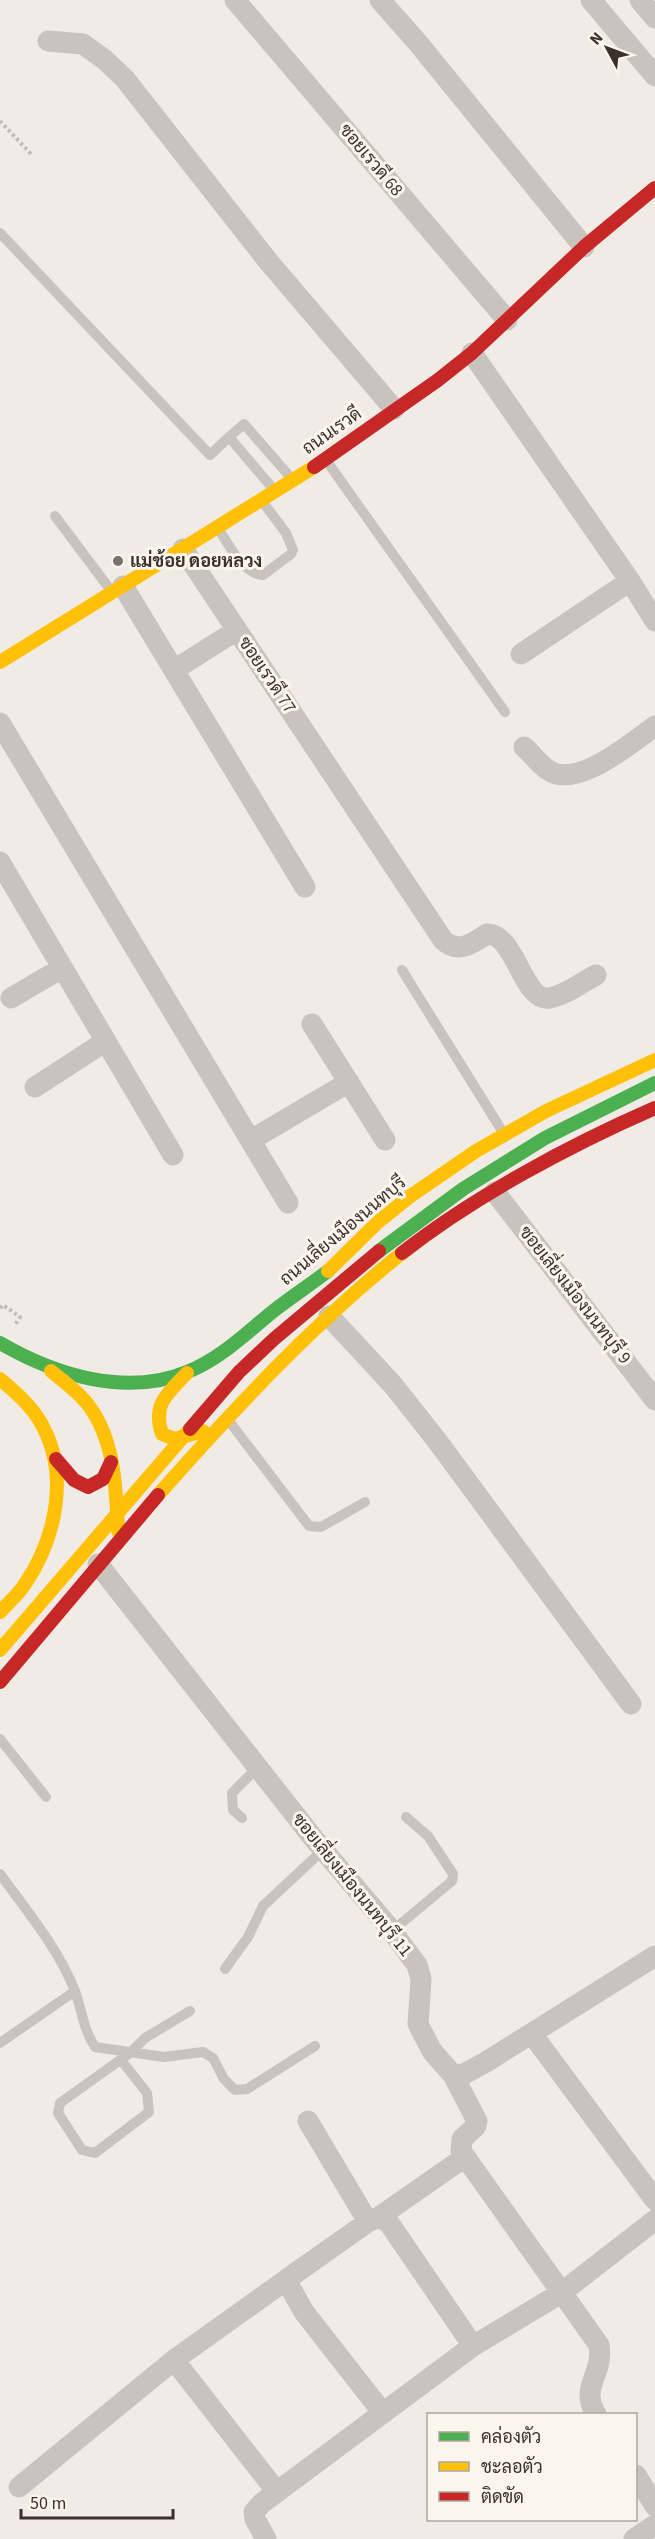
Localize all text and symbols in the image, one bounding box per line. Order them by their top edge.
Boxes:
north arrow [577,18,637,78]
text: N [585,28,608,50]
street label: ซอยเรวดี 68 [333,118,410,202]
street label: ถนนเรวดี [297,401,367,461]
place label: แม่ช้อย ดอยหลวง [130,549,262,574]
marker: แม่ช้อย ดอยหลวง [111,554,125,568]
street label: ซอยเรวดี 77 [232,631,303,718]
street label: ถนนเลี่ยงเมืองนนทบุรี [272,1167,412,1291]
street label: ซอยเลี่ยงเมืองนนทบุรี 9 [513,1218,640,1369]
street label: ซอยเลี่ยงเมืองนนทบุรี 11 [286,1805,421,1962]
legend [427,2413,637,2521]
text: คล่องตัว [481,2425,541,2450]
text: ชะลอตัว [481,2455,543,2480]
scale bar [21,2482,172,2520]
text: ติดขัด [481,2485,524,2510]
text: 50 m [30,2491,66,2516]

